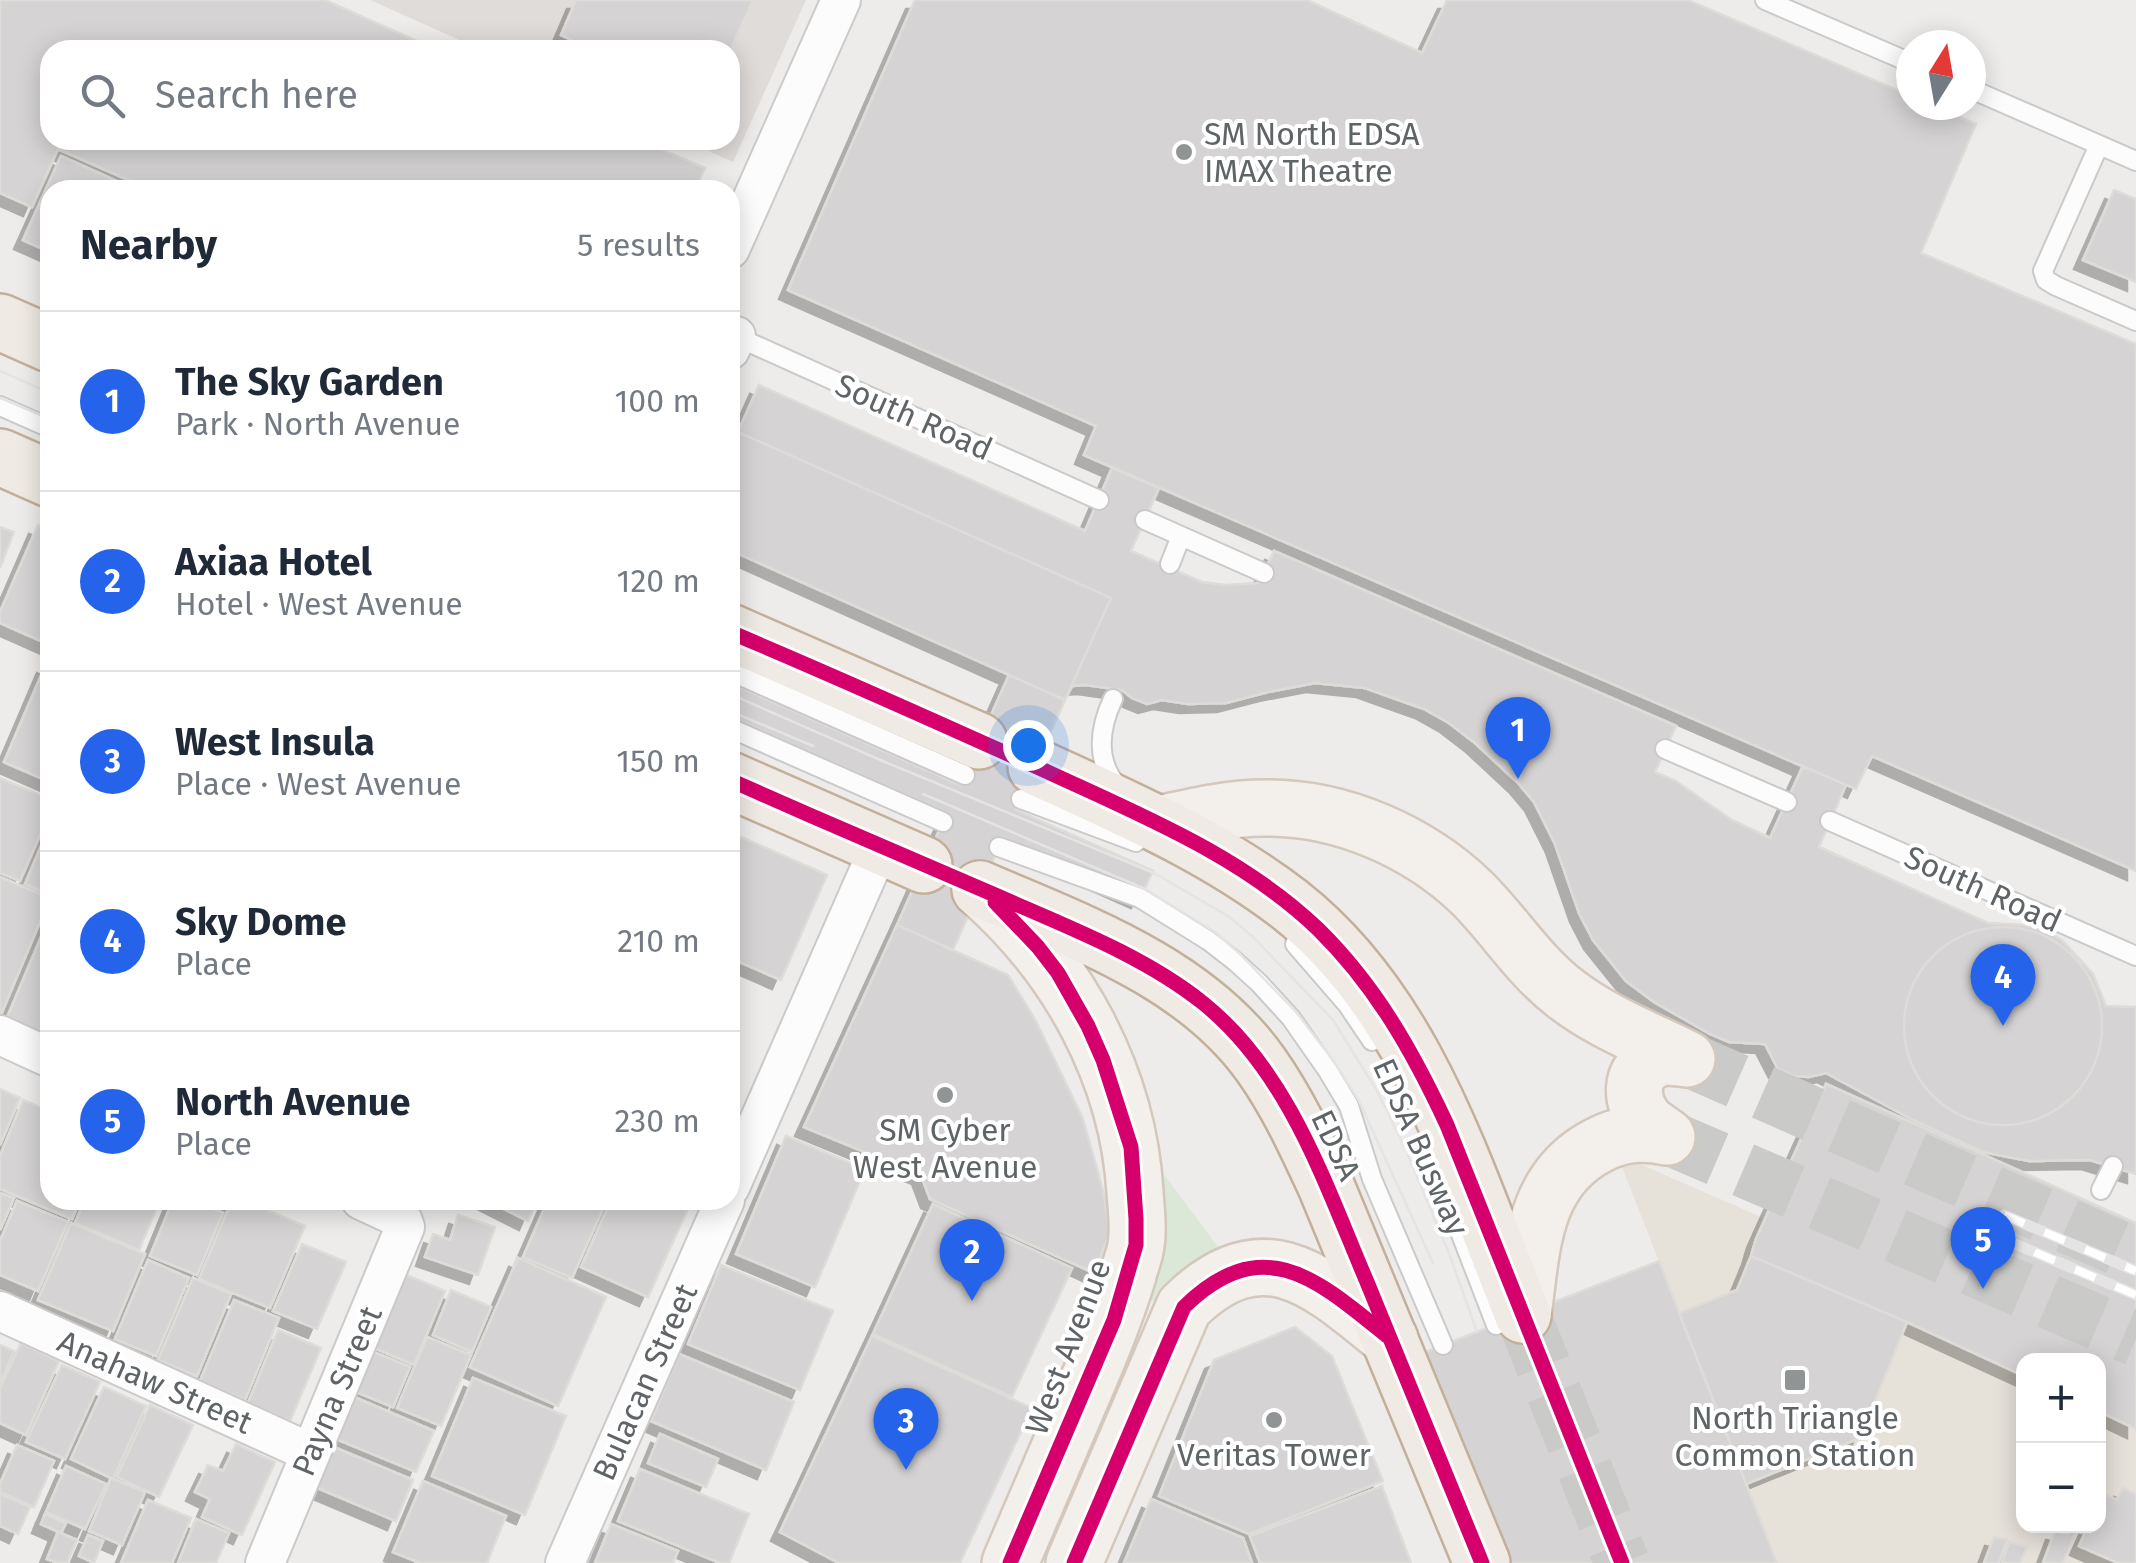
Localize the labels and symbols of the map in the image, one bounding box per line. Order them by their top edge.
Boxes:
north arrow [1896,30,1986,120]
place label: SM North EDSA IMAX Theatre [1204,115,1420,190]
marker: SM North EDSA IMAX Theatre [1173,141,1195,163]
street label: South Road [830,366,998,468]
pin: 1 [1486,696,1550,779]
your location [1003,720,1054,771]
street label: South Road [1899,838,2067,940]
pin: 4 [1970,944,2036,1026]
street label: EDSA Busway [1365,1053,1477,1242]
marker: SM Cyber West Avenue [934,1084,956,1106]
street label: EDSA [1303,1104,1369,1187]
place label: SM Cyber West Avenue [853,1111,1037,1186]
pin: 5 [1950,1206,2016,1289]
pin: 2 [940,1218,1004,1301]
street label: West Avenue [1017,1254,1119,1440]
street label: Bulacan Street [585,1277,705,1486]
street label: Payna Street [284,1300,390,1482]
street label: Anahaw Street [52,1322,258,1442]
marker: North Triangle Common Station [1782,1367,1808,1393]
pin: 3 [874,1388,938,1470]
place label: North Triangle Common Station [1675,1399,1915,1474]
marker: Veritas Tower [1263,1409,1285,1431]
place label: Veritas Tower [1177,1436,1372,1474]

